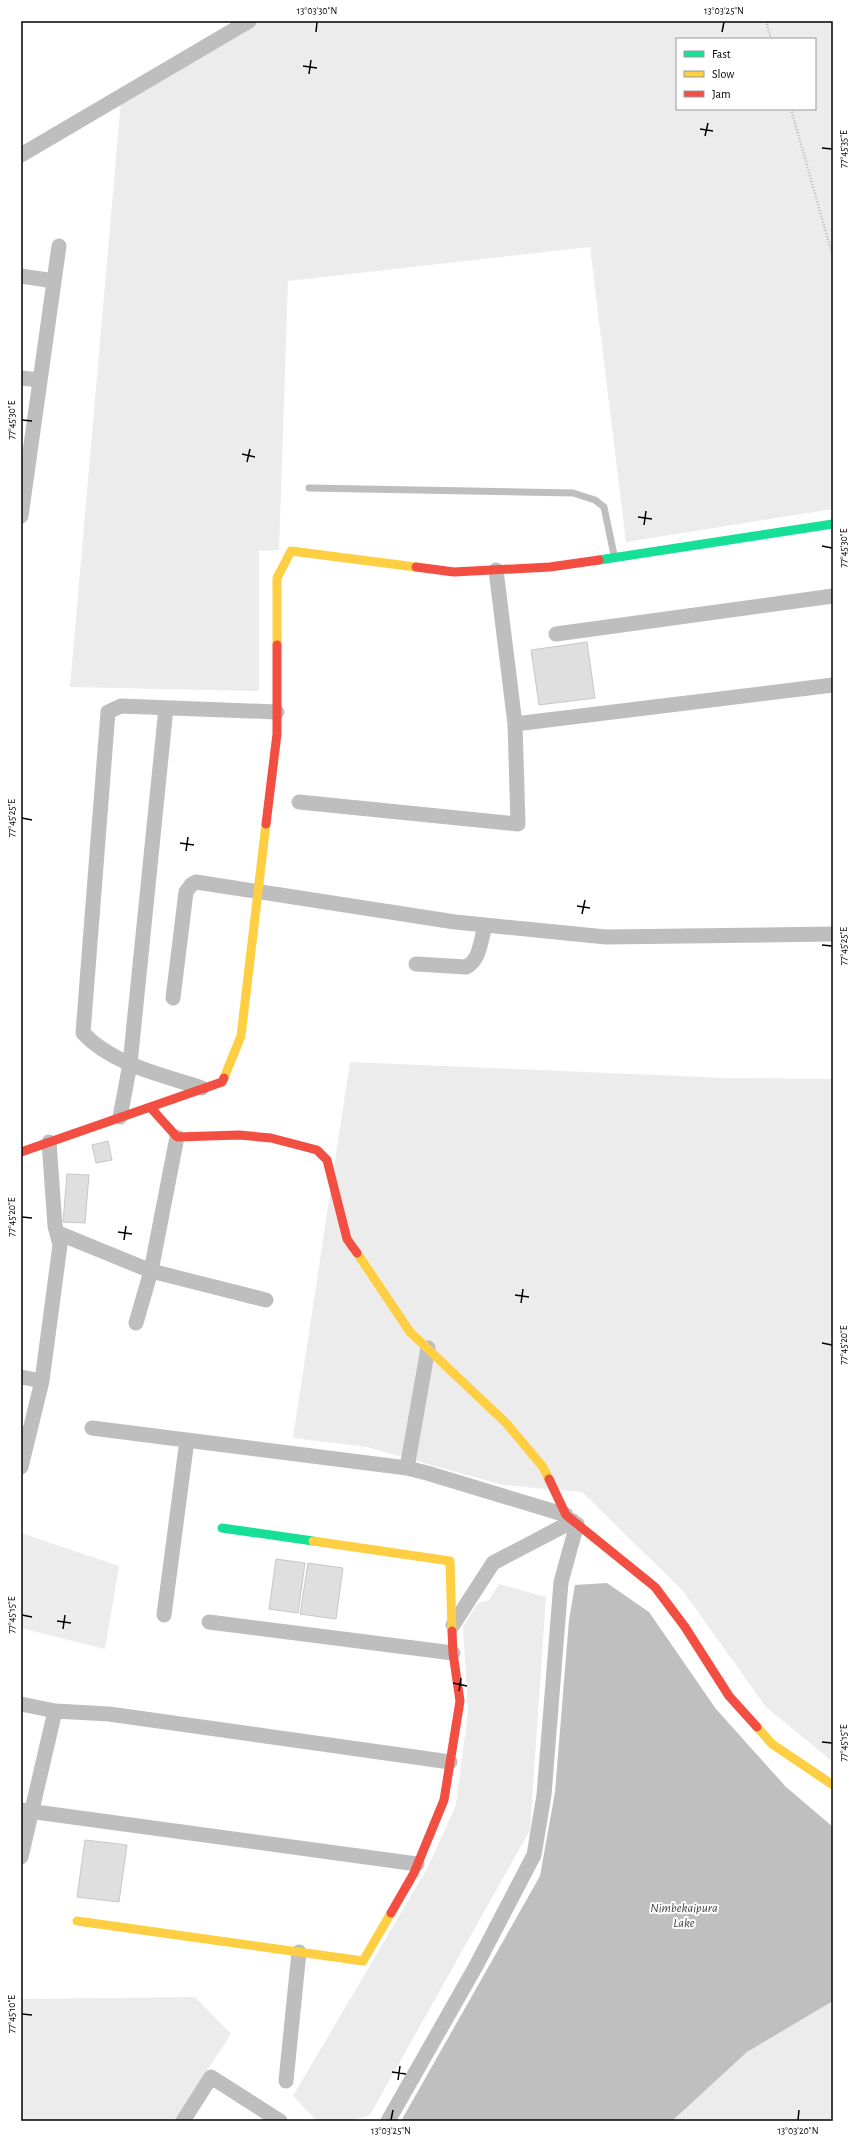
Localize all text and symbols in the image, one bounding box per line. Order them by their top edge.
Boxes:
text: 13°03'30"N [297,6,337,16]
text: 13°03'25"N [704,6,744,16]
legend [676,38,816,110]
text: Fast [712,48,731,60]
text: Slow [712,68,734,80]
text: Jam [712,88,731,100]
text: 77°45'35"E [839,130,849,168]
text: 77°45'30"E [7,400,17,439]
text: 77°45'30"E [839,528,849,567]
text: 77°45'25"E [7,799,17,837]
text: 77°45'25"E [839,927,849,965]
text: 77°45'20"E [7,1197,17,1237]
text: 77°45'20"E [839,1325,849,1365]
text: 77°45'15"E [7,1596,17,1634]
text: 77°45'15"E [839,1724,849,1762]
water label: Nimbekaipura Lake [650,1902,718,1930]
text: 77°45'10"E [7,1995,17,2033]
text: 13°03'25"N [371,2126,411,2136]
text: 13°03'20"N [777,2126,819,2136]

